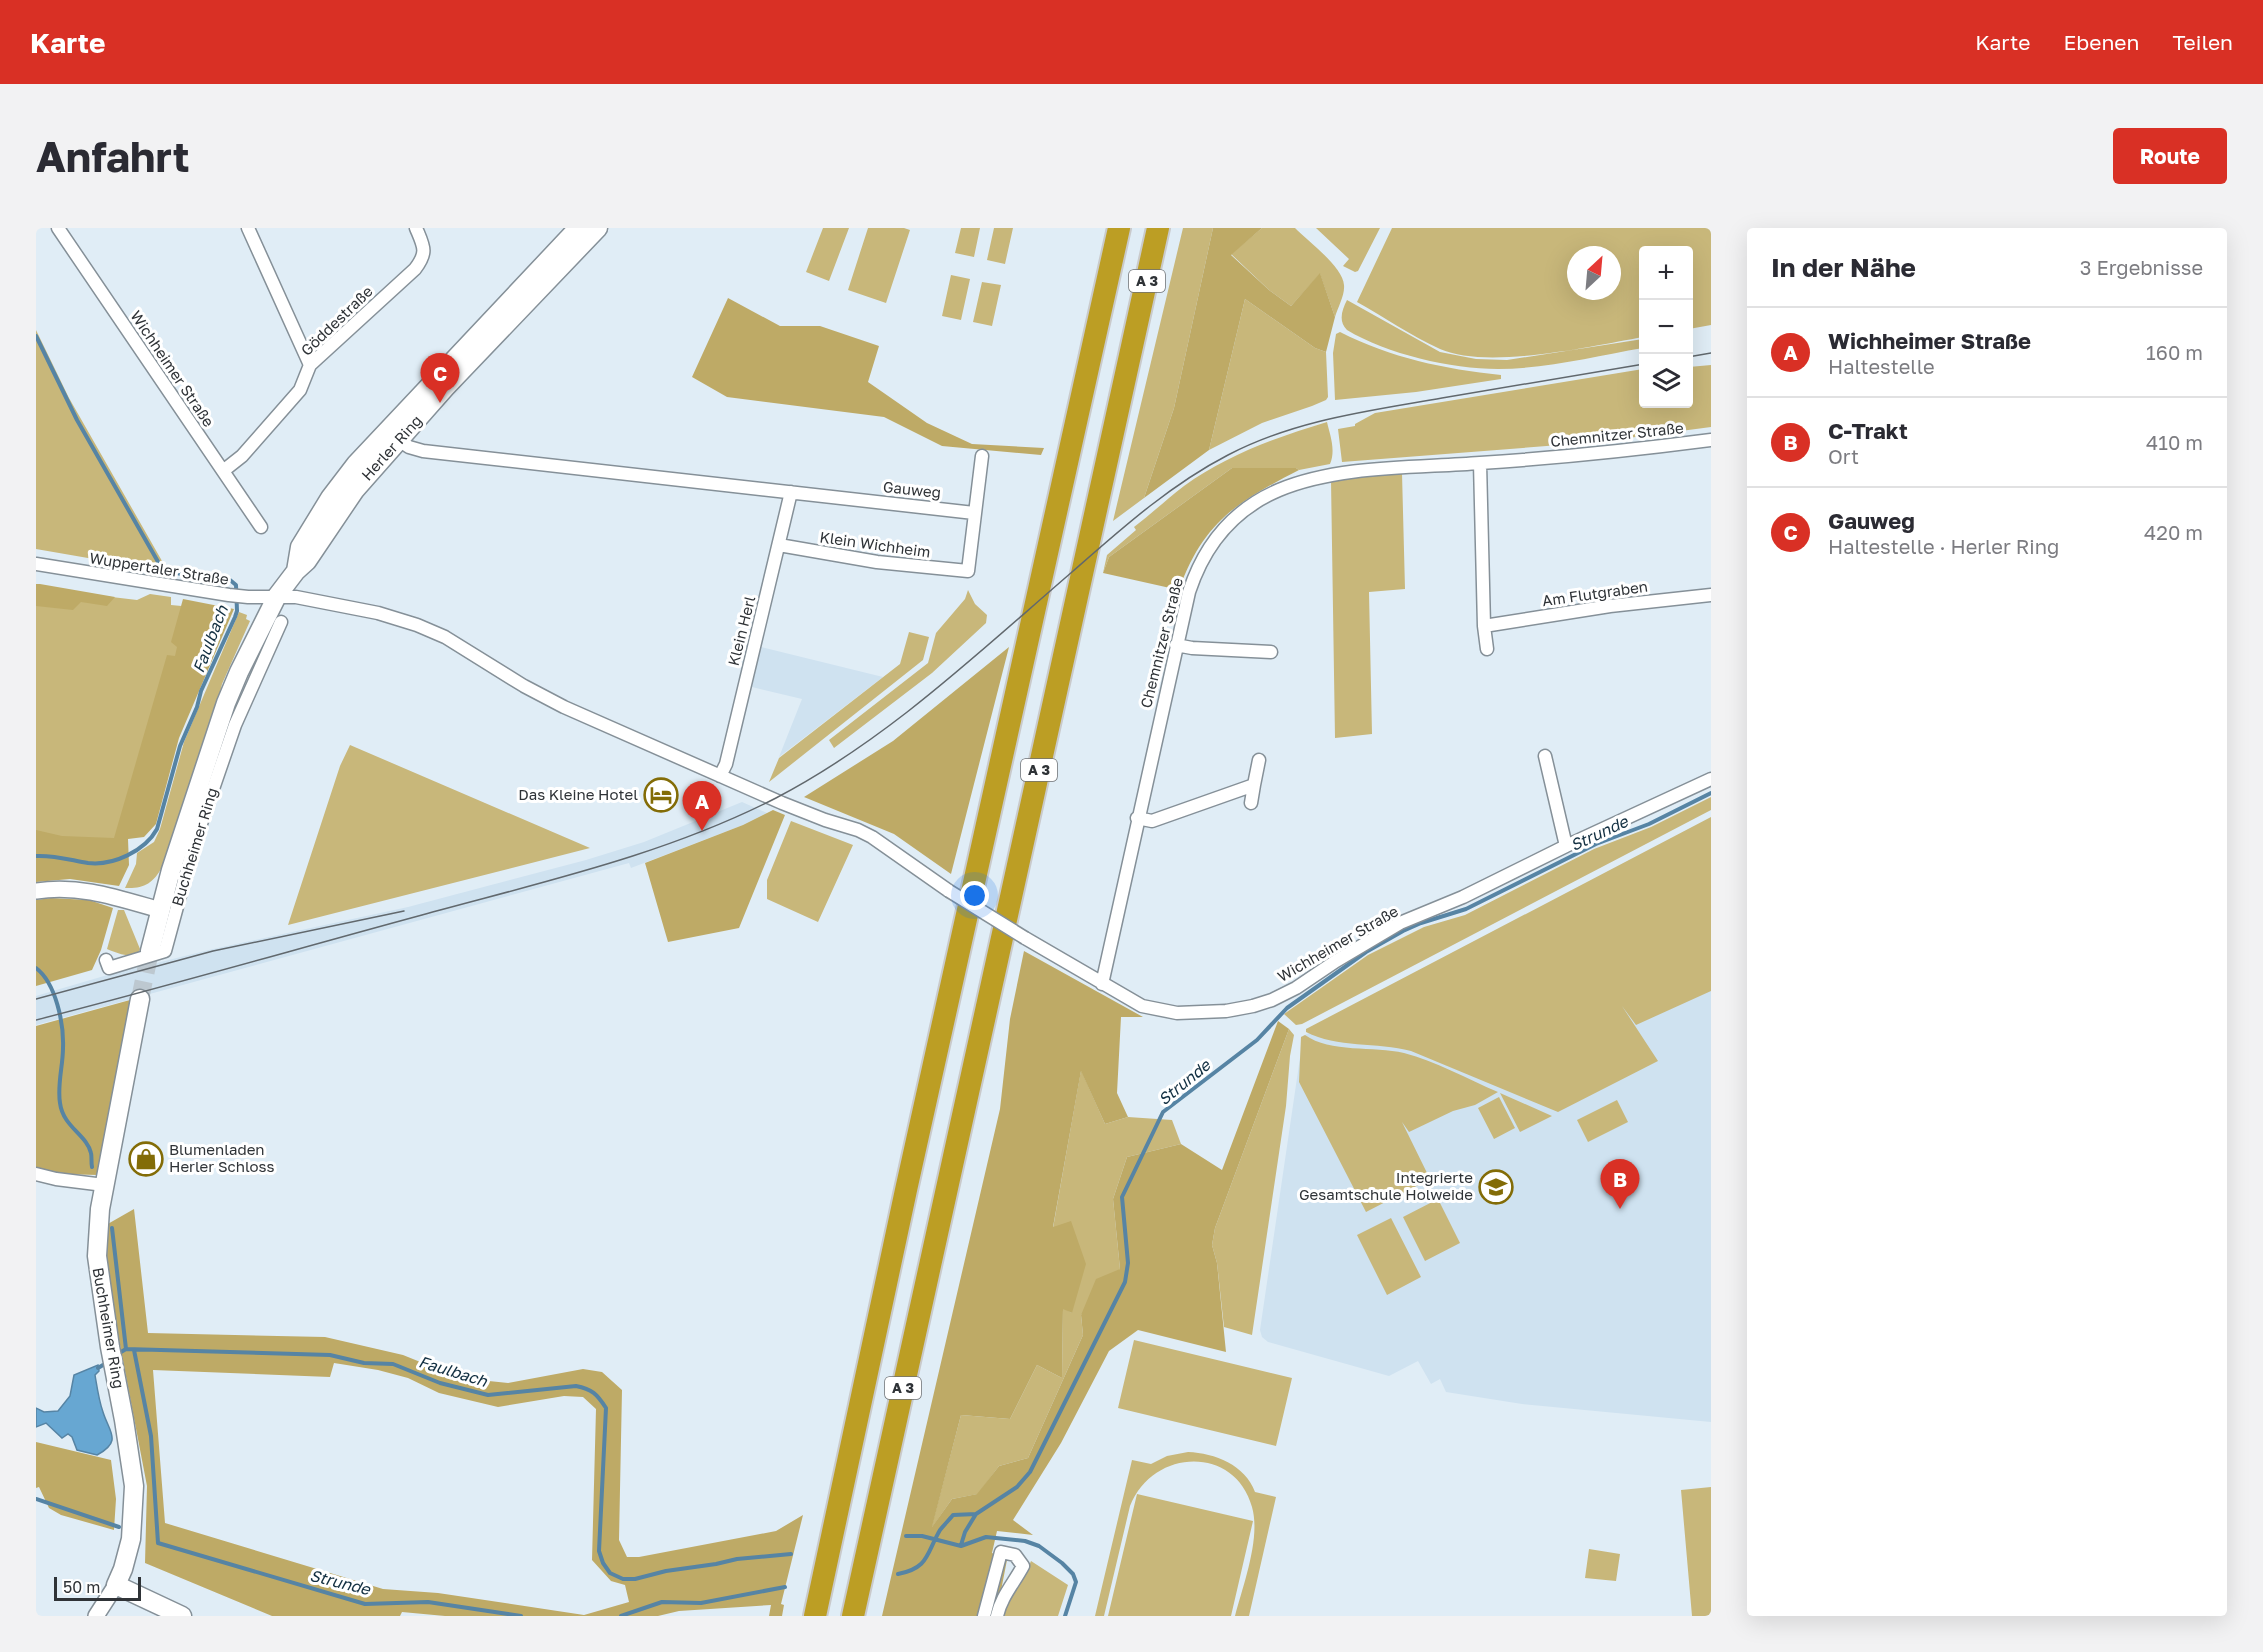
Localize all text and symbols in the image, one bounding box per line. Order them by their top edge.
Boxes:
text: Karte [30,26,105,59]
text: Karte [1975,29,2031,55]
text: Ebenen [2064,29,2139,55]
text: Teilen [2172,29,2233,55]
button: Route [2113,128,2227,184]
text: Anfahrt [36,131,190,181]
north arrow [1567,246,1621,300]
map controls [1639,246,1693,408]
button: + [1639,246,1693,300]
text: In der Nähe [1771,252,1916,283]
text: 3 Ergebnisse [2080,255,2203,279]
road number: A 3 [1129,270,1165,292]
street label: Göddestraße [297,282,376,359]
button: − [1639,300,1693,354]
street label: Wichheimer Straße [127,307,219,430]
text: Wichheimer Straße [1828,327,2031,354]
text: A [1783,340,1798,364]
text: 160 m [2146,340,2203,364]
pin: C [420,354,460,403]
button: layers [1639,354,1693,408]
text: Haltestelle [1828,354,1935,378]
street label: Herler Ring [357,411,425,484]
text: C-Trakt [1828,417,1908,444]
street label: Chemnitzer Straße [1549,418,1685,450]
text: B [1783,430,1798,454]
text: 410 m [2146,430,2203,454]
text: Ort [1828,444,1859,468]
street label: Gauweg [882,477,942,501]
text: Gauweg [1828,507,1915,534]
text: C [1783,520,1798,544]
text: 420 m [2144,520,2203,544]
street label: Klein Wichheim [819,527,932,561]
text: Haltestelle · Herler Ring [1828,534,2059,558]
street label: Wuppertaler Straße [88,548,230,588]
street label: Chemnitzer Straße [1136,575,1186,710]
street label: Am Flutgraben [1541,577,1649,609]
street label: Klein Herl [724,594,758,668]
water label: Faulbach [188,601,232,675]
road number: A 3 [1021,759,1057,781]
hotel icon: Das Kleine Hotel [643,777,679,813]
pin: A [682,782,722,831]
street label: Buchheimer Ring [167,785,221,908]
place label: Das Kleine Hotel [518,785,638,803]
water label: Strunde [1567,810,1633,855]
your location [960,881,989,910]
street label: Wichheimer Straße [1274,901,1401,985]
water label: Strunde [1154,1054,1215,1109]
place label: Blumenladen Herler Schloss [169,1140,275,1175]
shop icon: Blumenladen Herler Schloss [128,1141,164,1177]
pin: B [1600,1160,1640,1209]
place label: Integrierte Gesamtschule Holweide [1299,1168,1473,1203]
school or university icon: Integrierte Gesamtschule Holweide [1478,1169,1514,1205]
street label: Buchheimer Ring [89,1266,129,1390]
water label: Faulbach [416,1351,491,1391]
road number: A 3 [885,1377,921,1399]
water label: Strunde [308,1565,374,1600]
scale bar [54,1574,141,1602]
text: 50 m [63,1577,100,1597]

